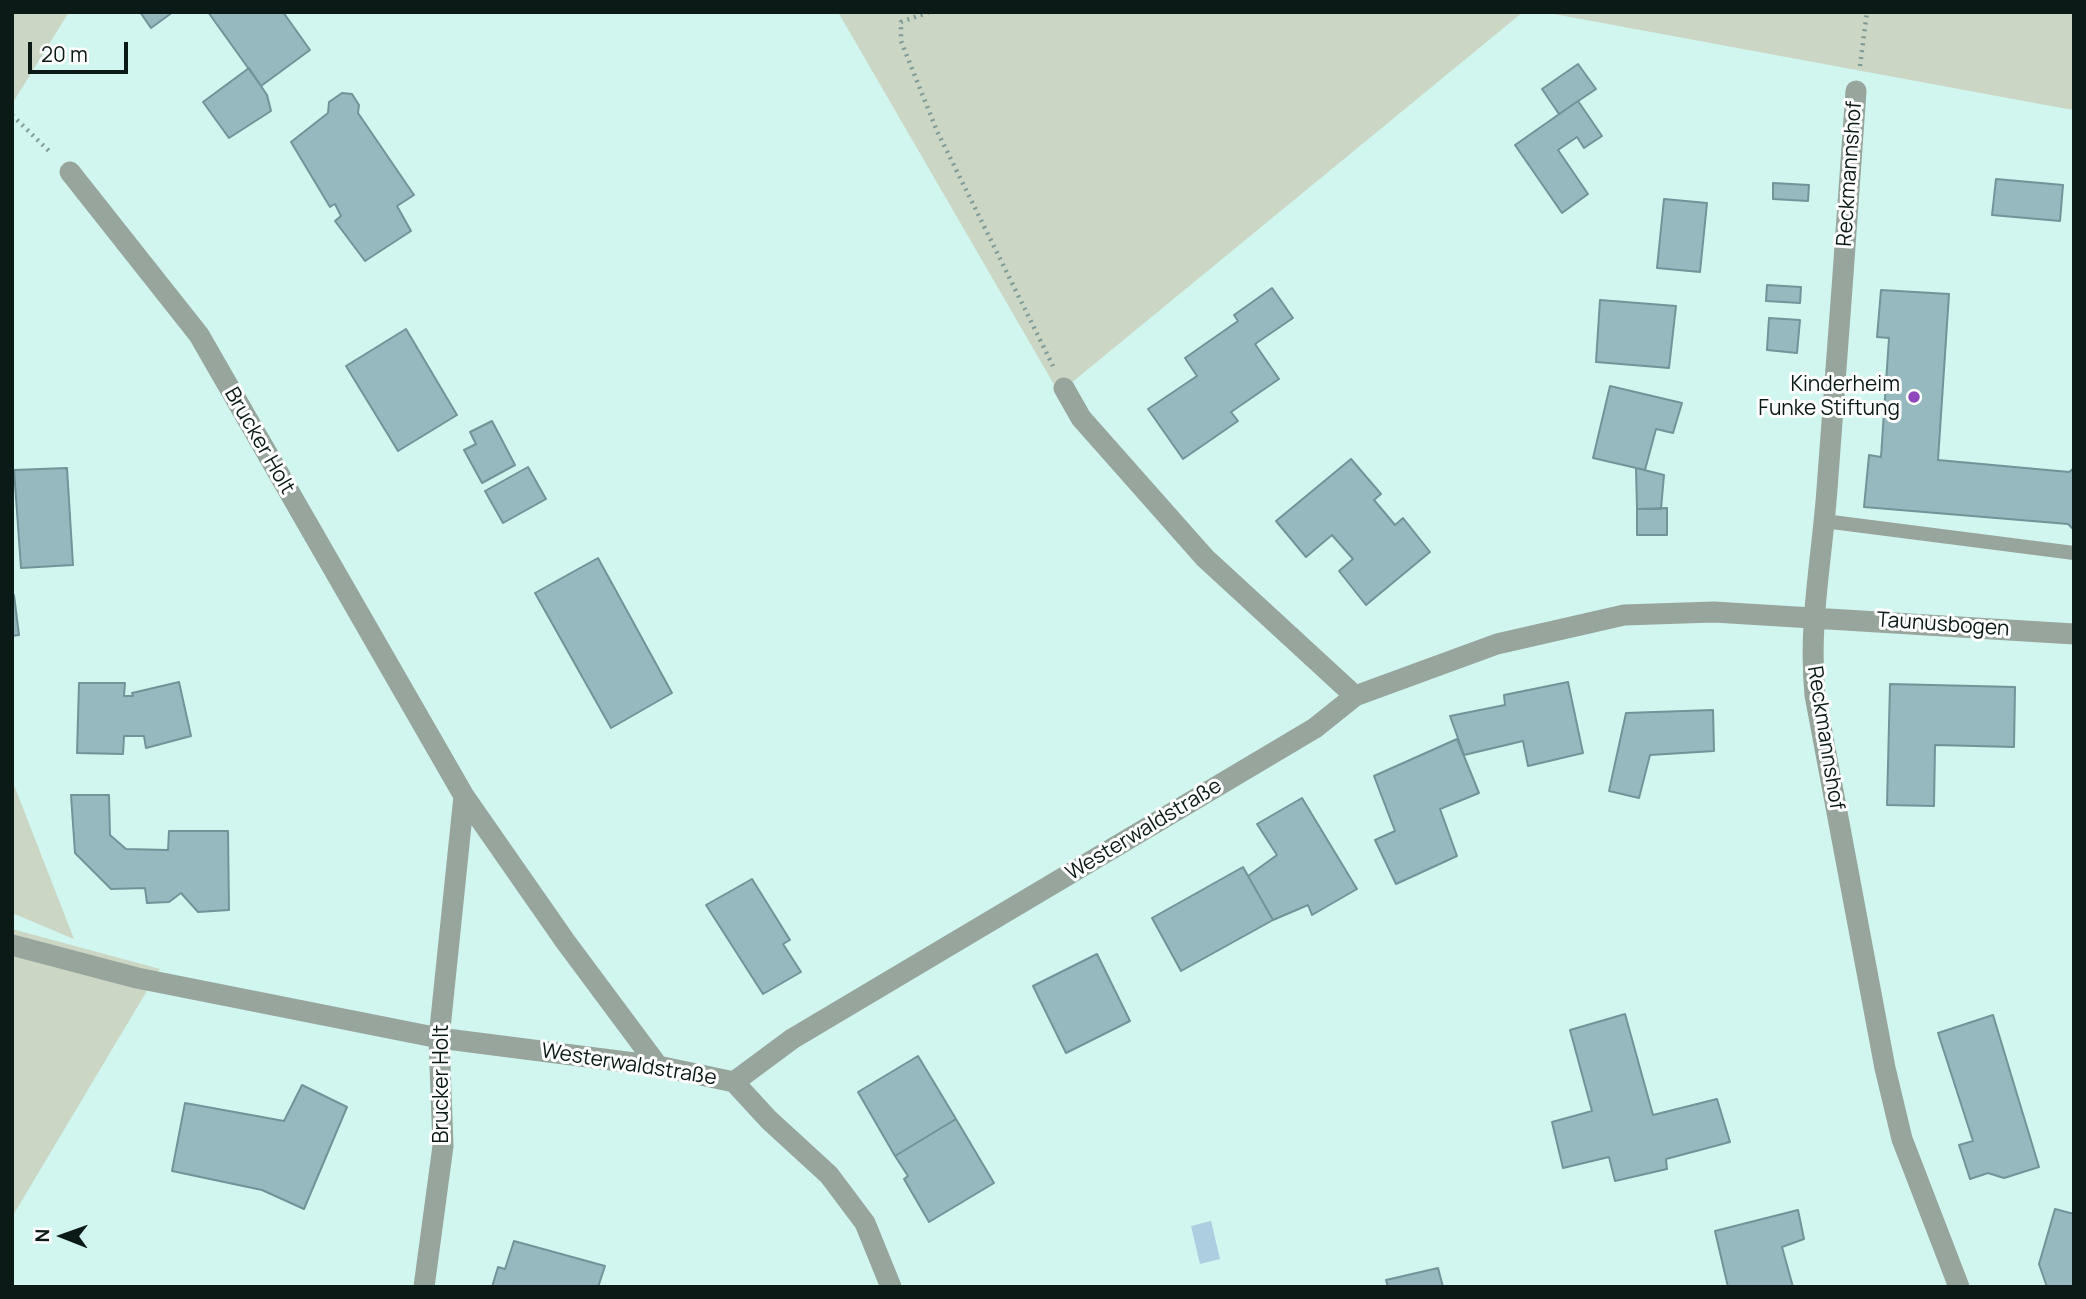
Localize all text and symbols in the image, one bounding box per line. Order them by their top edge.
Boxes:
scale bar [32,28,131,72]
text: 20 m [41,40,88,68]
street label: Reckmannshof [1832,101,1868,247]
place label: Kinderheim Funke Stiftung [1758,372,1900,422]
street label: Brucker Holt [218,383,300,499]
marker: Kinderheim Funke Stiftung [1906,389,1922,405]
street label: Taunusbogen [1876,608,2010,642]
street label: Reckmannshof [1801,664,1849,812]
street label: Westerwaldstraße [1062,774,1226,886]
street label: Brucker Holt [429,1025,455,1143]
street label: Westerwaldstraße [540,1039,718,1091]
north arrow [28,1201,98,1271]
text: N [29,1229,55,1243]

